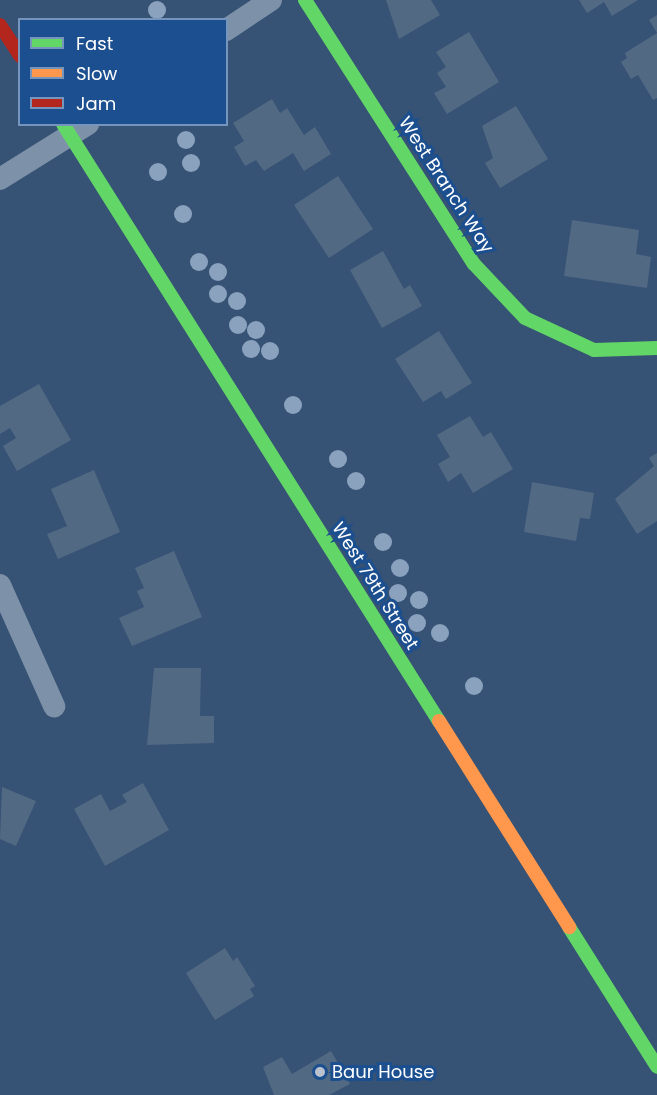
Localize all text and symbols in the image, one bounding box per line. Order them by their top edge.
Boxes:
legend [18,18,228,126]
text: Fast [76,31,113,56]
text: Slow [76,61,117,86]
text: Jam [76,91,116,116]
street label: West Branch Way [394,113,498,257]
street label: West 79th Street [327,518,423,654]
place label: Baur House [332,1061,434,1083]
marker: Baur House [313,1065,327,1079]

